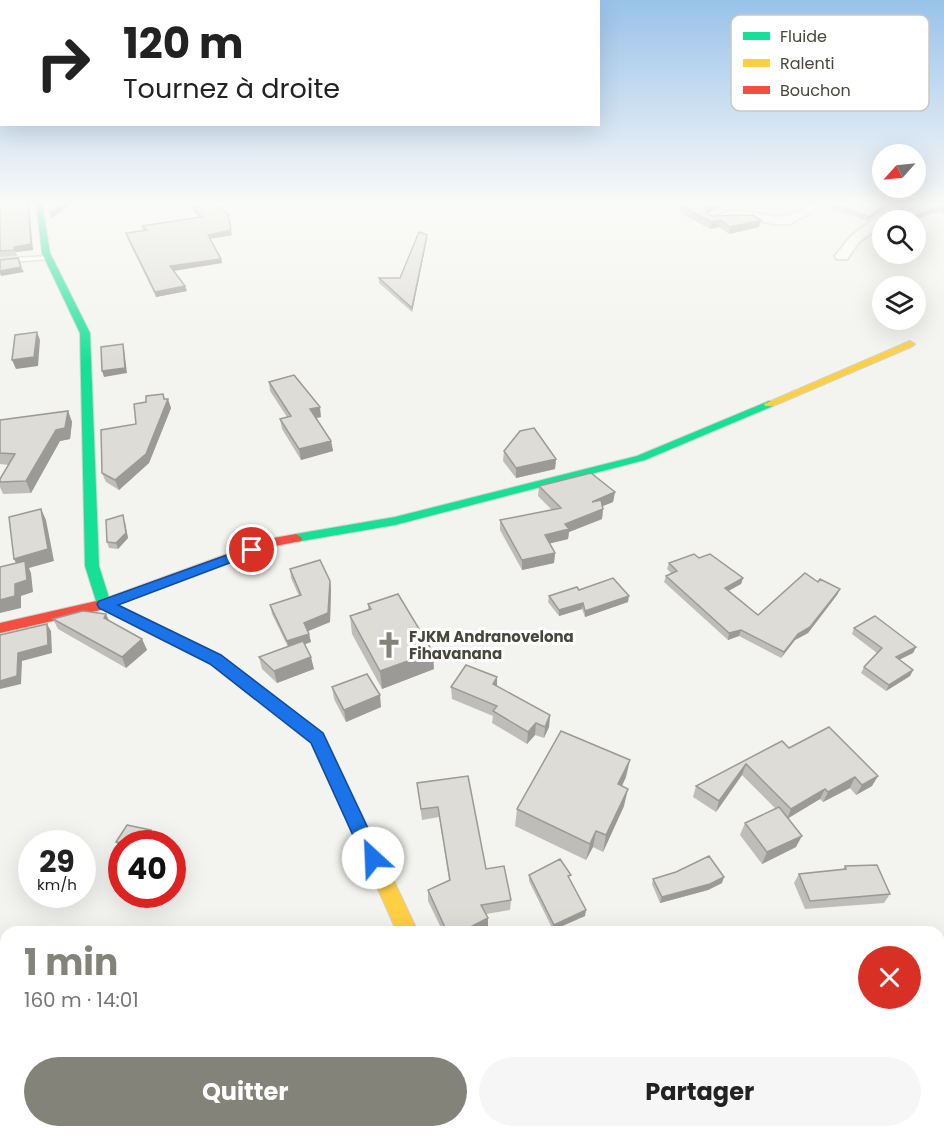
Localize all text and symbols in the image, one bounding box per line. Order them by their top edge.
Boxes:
text: 120 m [123,14,244,73]
legend [731,15,929,111]
icon: right [24,24,102,102]
text: Fluide [780,25,827,48]
text: Ralenti [780,52,834,75]
text: Tournez à droite [123,70,340,107]
text: Bouchon [780,79,851,102]
north arrow [872,144,926,198]
map controls [872,144,926,330]
button: search [872,210,926,264]
button: layers [872,276,926,330]
pin [226,524,277,575]
icon: arrive [235,533,268,566]
place label: FJKM Andranovelona Fihavanana [409,626,574,664]
church icon: FJKM Andranovelona Fihavanana [374,630,404,660]
position arrow [341,826,405,890]
speed limit sign: 40 [108,830,186,908]
text: 29 [39,840,75,883]
text: km/h [37,874,77,895]
text: 1 min [24,937,118,988]
button: close [858,946,921,1009]
text: 160 m · 14:01 [24,986,139,1014]
button: Quitter [24,1057,467,1126]
button: Partager [479,1057,921,1126]

